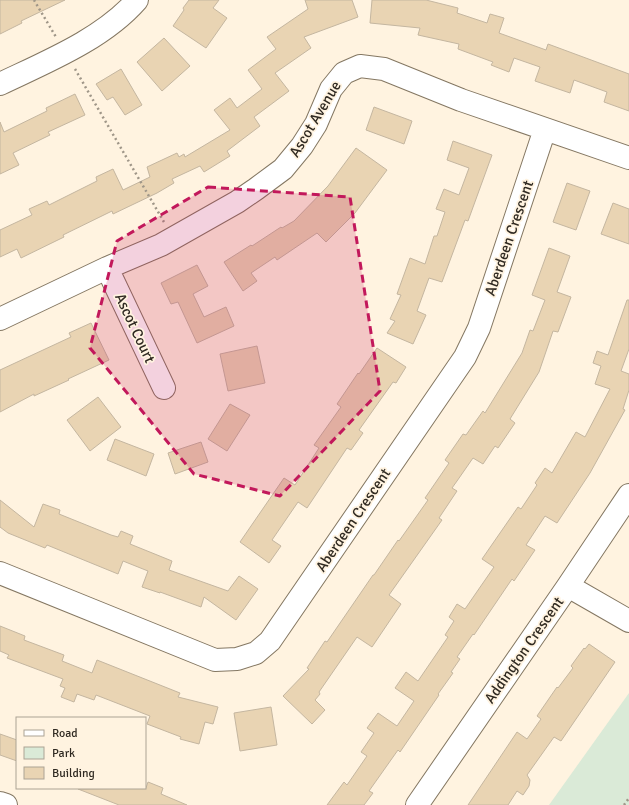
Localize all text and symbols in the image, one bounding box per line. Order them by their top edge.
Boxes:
street label: Ascot Avenue [285,78,345,160]
street label: Aberdeen Crescent [481,178,537,298]
street label: Ascot Court [111,290,159,366]
street label: Aberdeen Crescent [312,465,394,575]
street label: Addington Crescent [481,593,567,707]
legend [16,717,146,789]
text: Road [52,726,78,741]
text: Park [52,746,75,761]
text: Building [52,766,95,781]

